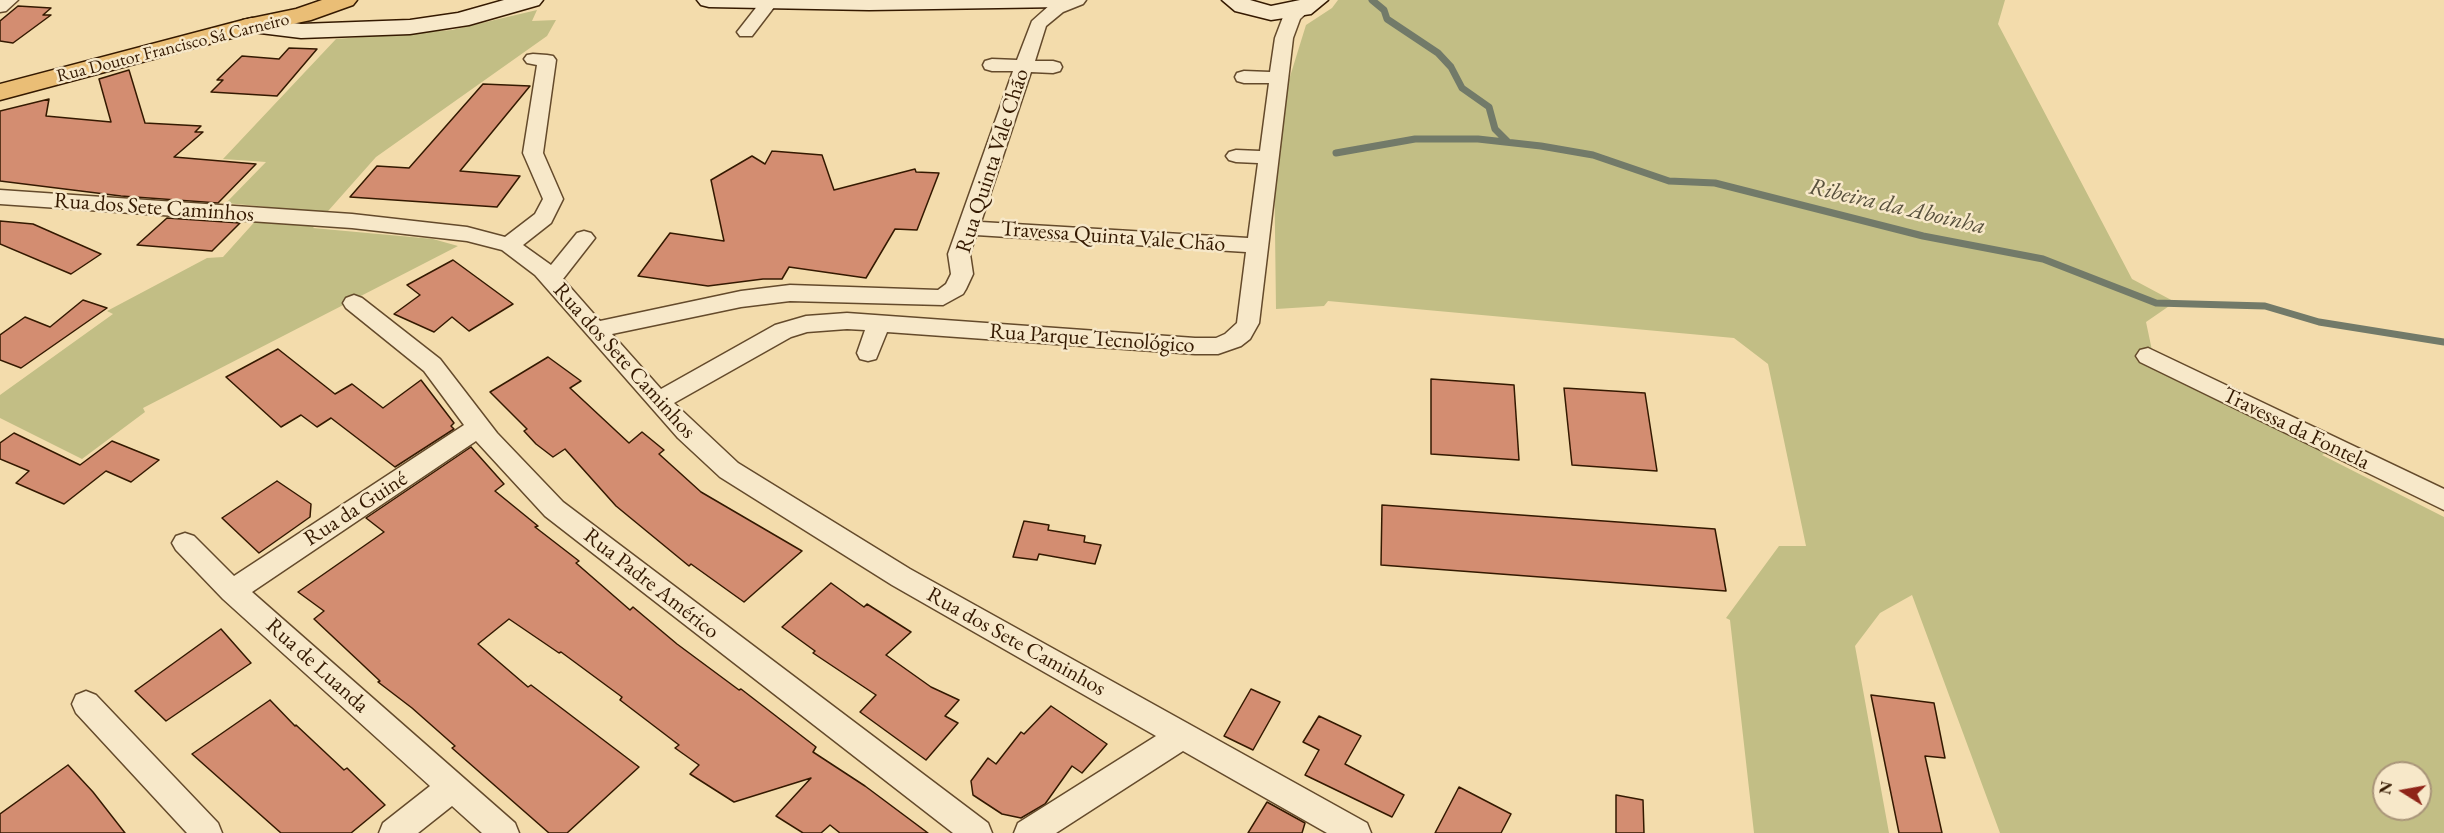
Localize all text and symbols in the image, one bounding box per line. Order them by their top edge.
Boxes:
street label: Rua Doutor Francisco Sá Carneiro [54,9,292,87]
street label: Rua Quinta Vale Chão [951,66,1035,256]
water label: Ribeira da Aboinha [1806,173,1988,241]
street label: Rua dos Sete Caminhos [53,188,255,228]
street label: Travessa Quinta Vale Chão [1000,216,1226,258]
street label: Rua dos Sete Caminhos [547,278,701,444]
street label: Rua Parque Tecnológico [988,319,1196,359]
street label: Travessa da Fontela [2218,382,2374,476]
street label: Rua da Guiné [299,466,413,552]
street label: Rua Padre Américo [578,523,724,645]
street label: Rua dos Sete Caminhos [922,582,1110,702]
street label: Rua de Luanda [260,613,374,719]
north arrow [2372,761,2432,821]
text: N [2374,779,2397,796]

